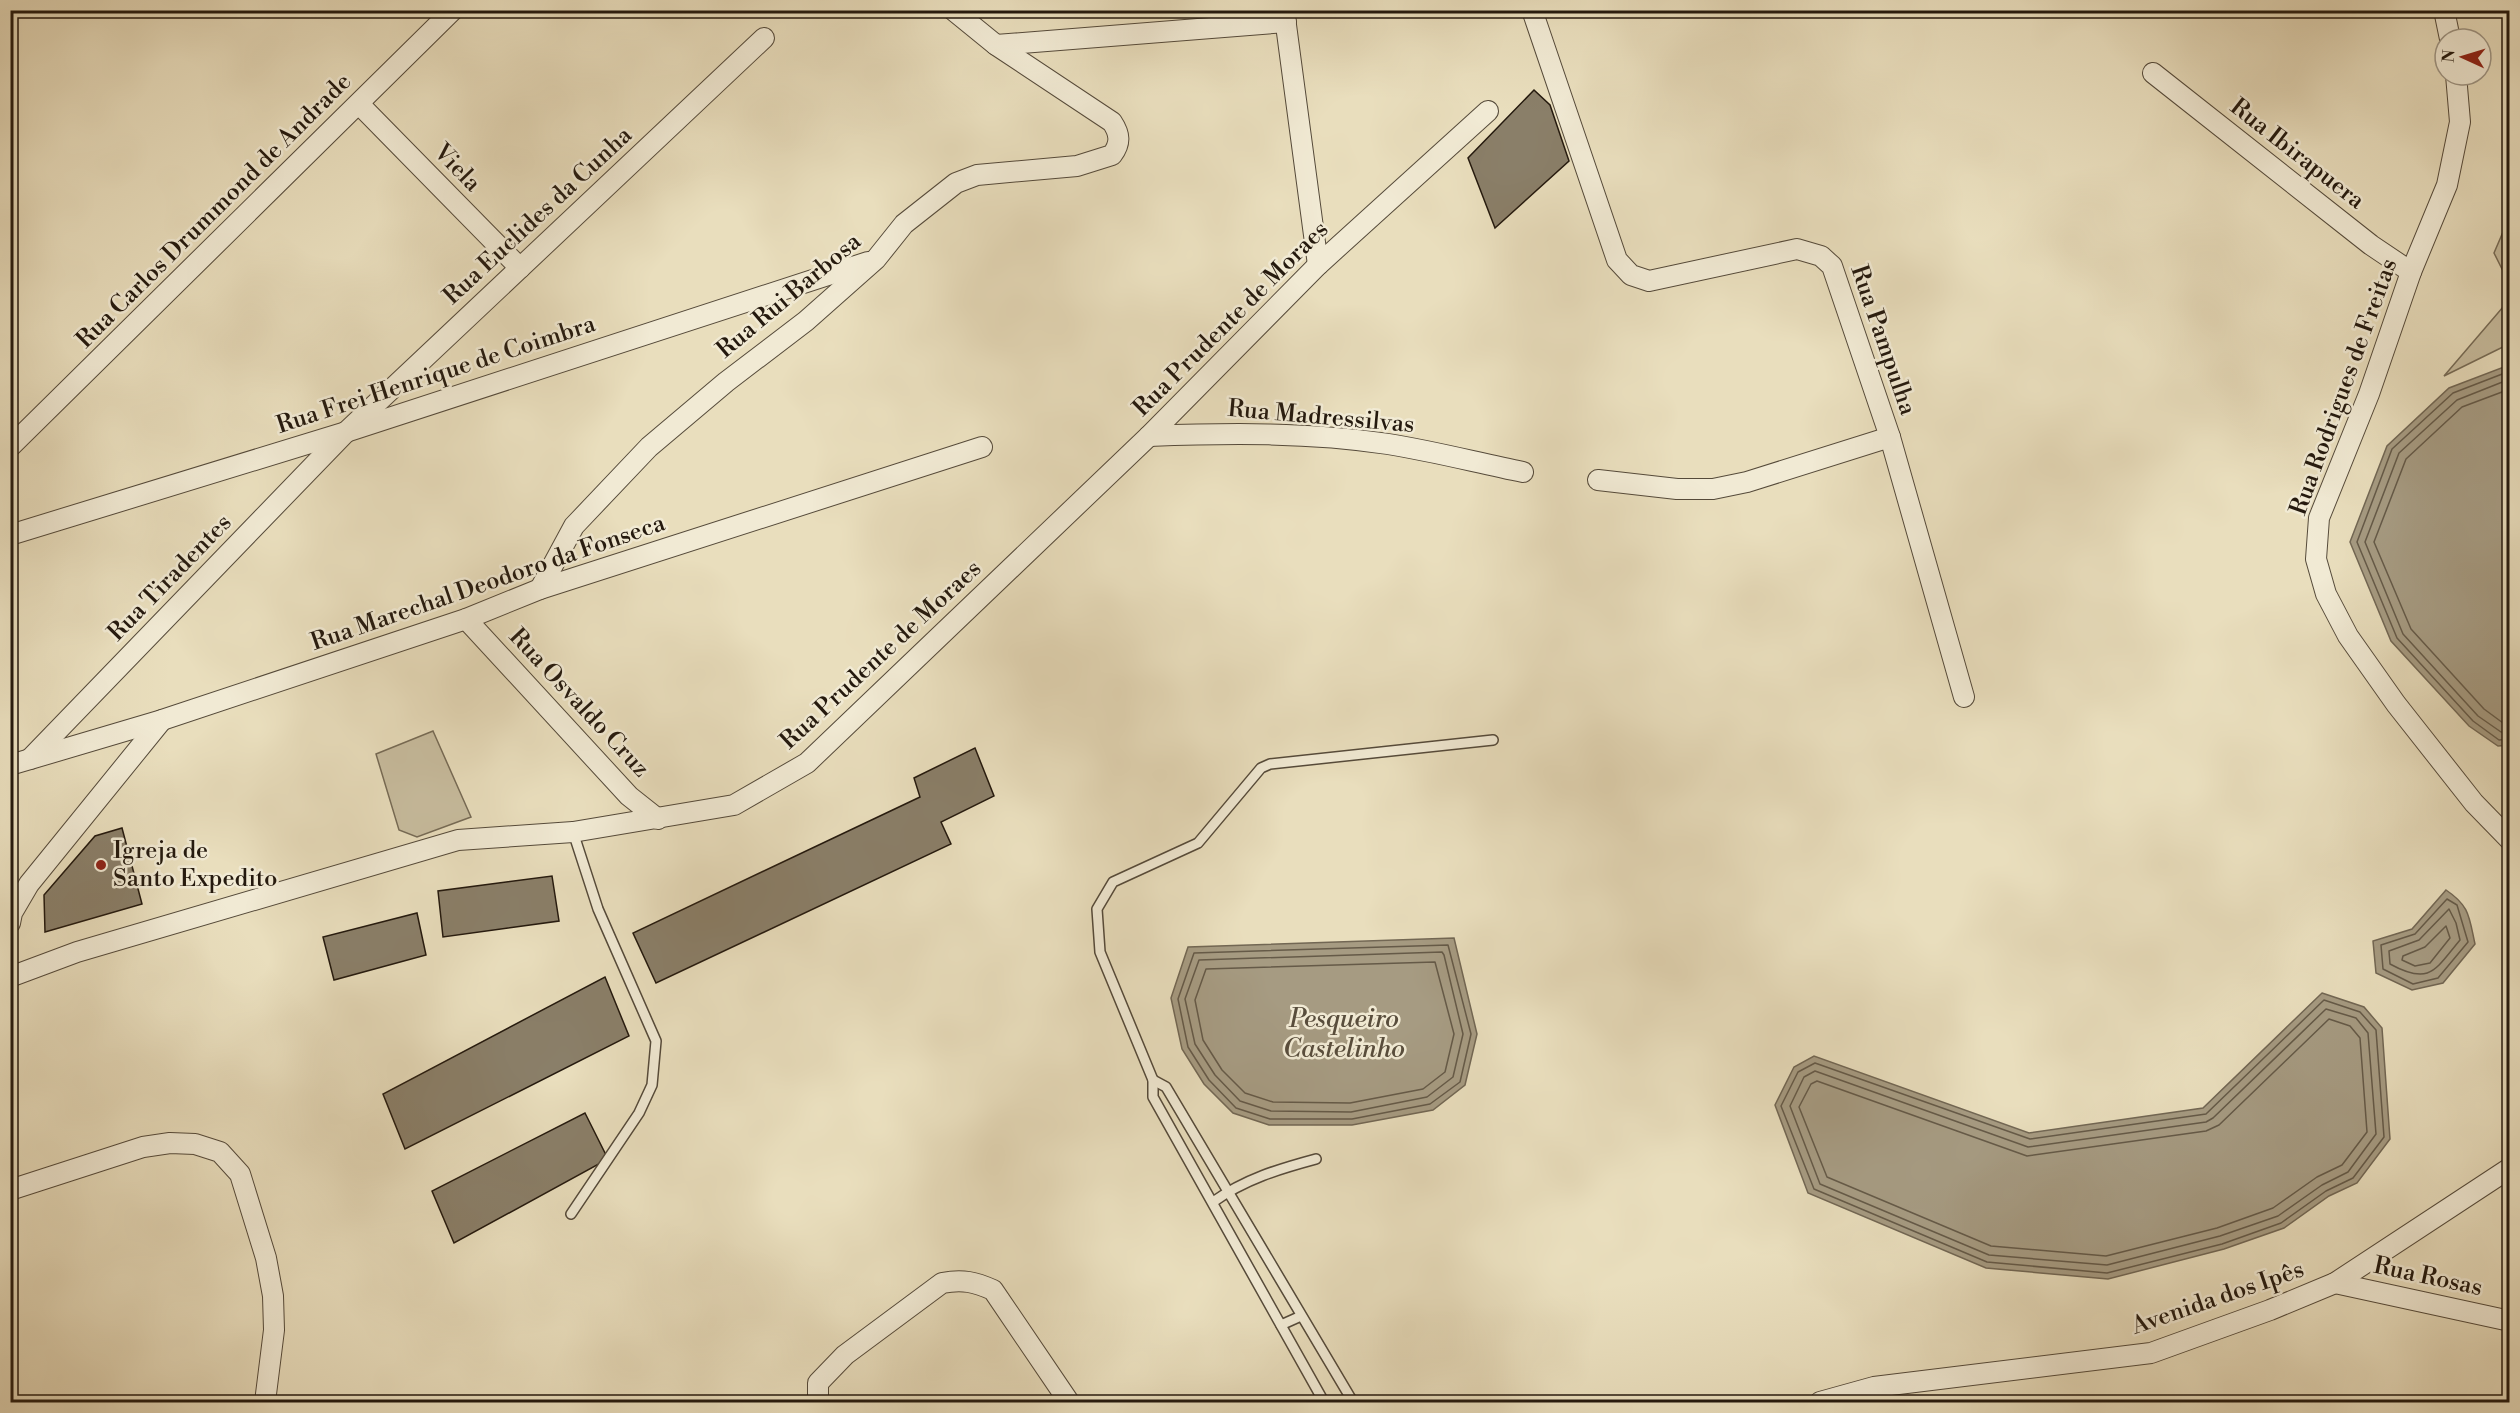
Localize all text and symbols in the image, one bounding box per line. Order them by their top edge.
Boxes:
north arrow [2433,27,2493,87]
text: N [2439,49,2459,63]
street label: Rua Carlos Drummond de Andrade [70,67,358,355]
street label: Rua Ibirapuera [2224,92,2371,216]
street label: Rua Euclides da Cunha [437,120,639,311]
street label: Viela [426,137,488,199]
street label: Rua Prudente de Moraes [1127,215,1335,423]
street label: Rua Rui Barbosa [711,226,868,365]
street label: Rua Rodrigues de Freitas [2284,255,2404,519]
street label: Rua Pampulha [1843,261,1923,420]
street label: Rua Frei Henrique de Coimbra [273,309,600,441]
street label: Rua Madressilvas [1226,394,1416,440]
street label: Rua Tiradentes [102,508,238,648]
street label: Rua Marechal Deodoro da Fonseca [307,508,670,658]
street label: Rua Prudente de Moraes [774,554,988,756]
street label: Rua Osvaldo Cruz [502,622,656,784]
place label: Igreja de Santo Expedito [113,836,278,894]
marker: Igreja de Santo Expedito [94,858,108,872]
water label: Pesqueiro Castelinho [1283,1003,1405,1065]
street label: Rua Rosas [2371,1251,2485,1303]
street label: Avenida dos Ipês [2127,1254,2308,1342]

